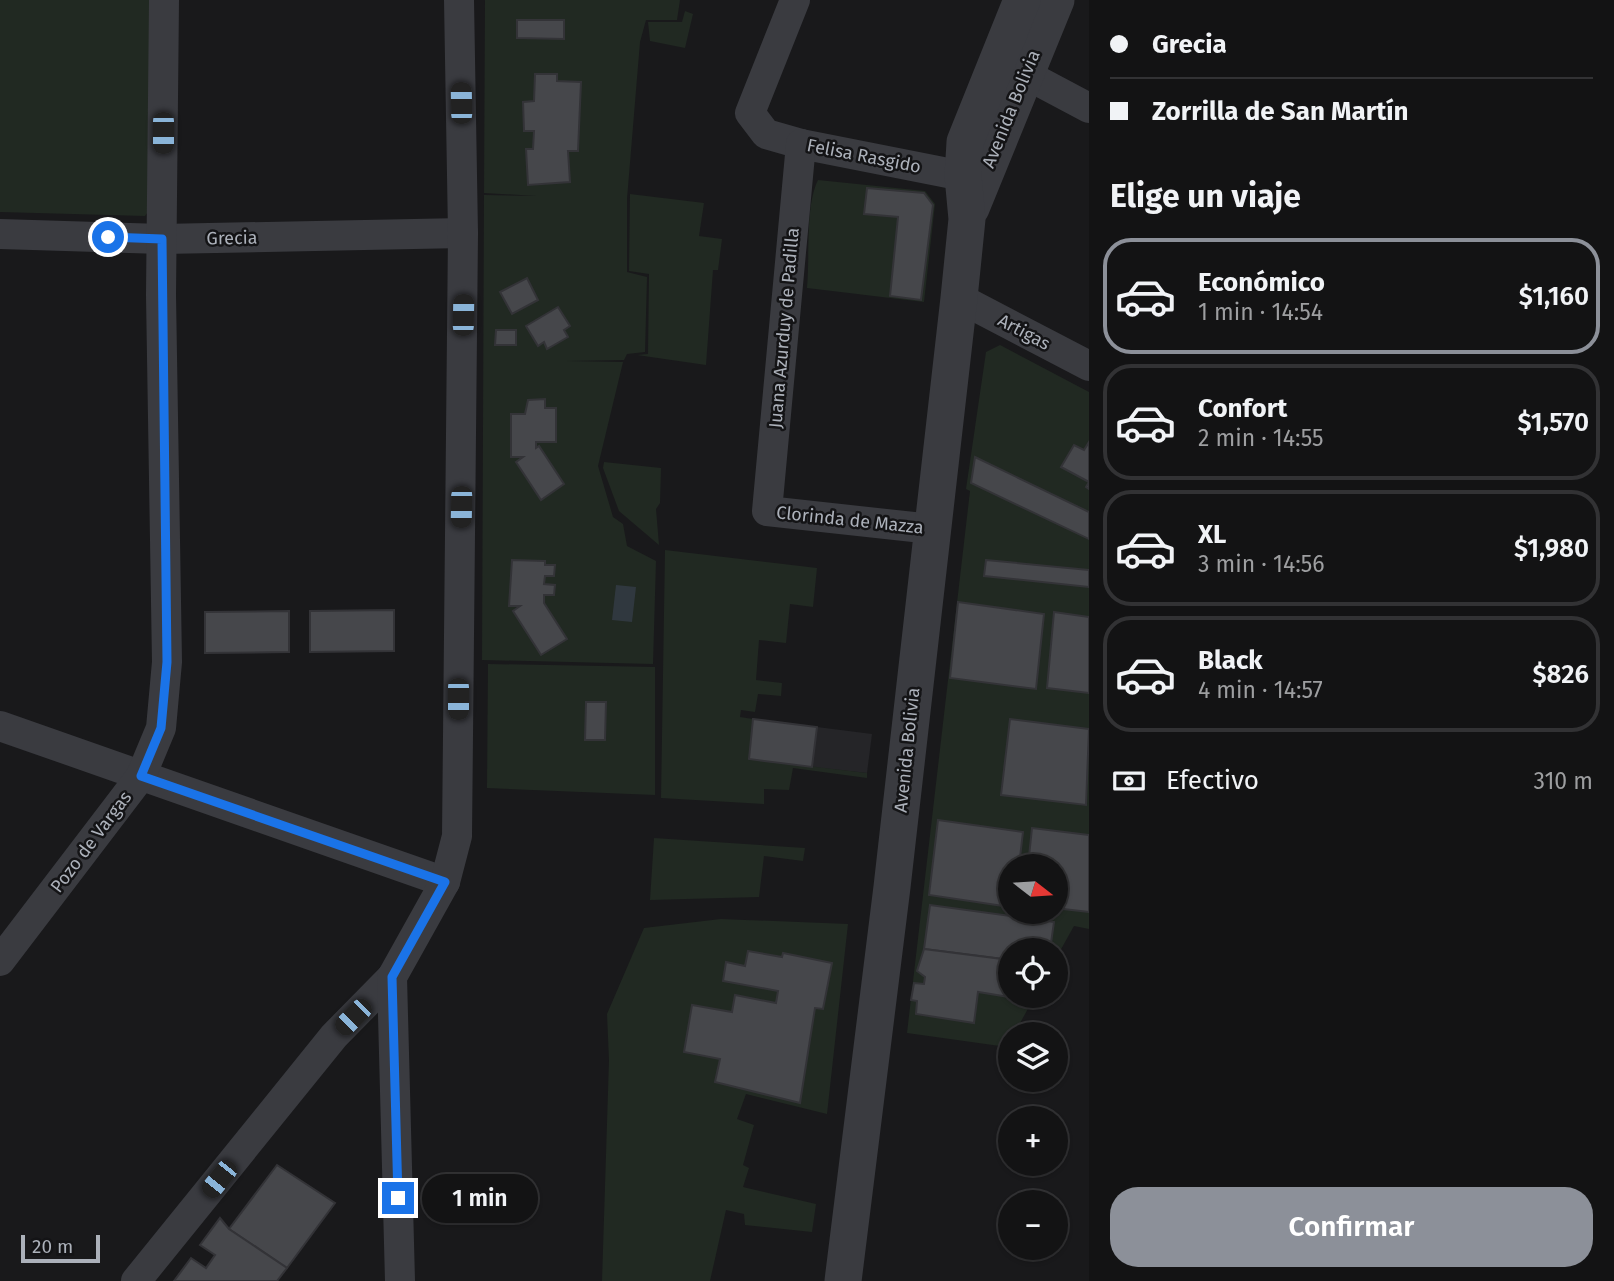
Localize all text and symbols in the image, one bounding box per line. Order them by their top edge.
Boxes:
text: Grecia [1152,29,1227,60]
street label: Avenida Bolivia [977,47,1045,171]
car [451,82,472,124]
text: Zorrilla de San Martín [1152,96,1409,127]
car [153,112,174,154]
street label: Felisa Rasgido [805,134,923,178]
text: Elige un viaje [1110,177,1301,215]
route start [92,221,124,253]
street label: Grecia [206,227,258,249]
street label: Juana Azurduy de Padilla [764,227,804,429]
icon: car [1114,265,1177,328]
text: Económico [1198,267,1325,298]
text: $1,160 [1519,281,1589,312]
car [453,294,474,336]
text: 1 min · 14:54 [1198,298,1323,326]
street label: Artigas [994,309,1054,355]
icon: car [1114,391,1177,454]
text: Confort [1198,393,1287,424]
text: $1,570 [1518,407,1589,438]
text: 2 min · 14:55 [1198,424,1324,452]
car [451,486,472,528]
street label: Clorinda de Mazza [775,501,925,539]
icon: car [1114,517,1177,580]
text: XL [1198,519,1226,550]
text: $1,980 [1514,533,1589,564]
text: 3 min · 14:56 [1198,550,1325,578]
icon: car [1114,643,1177,706]
text: Black [1198,645,1263,676]
text: $826 [1532,659,1589,690]
text: 4 min · 14:57 [1198,676,1323,704]
car [448,678,469,720]
street label: Avenida Bolivia [890,686,924,814]
icon: cash [1110,762,1148,800]
text: Efectivo [1166,765,1259,796]
text: 310 m [1533,767,1593,795]
street label: Pozo de Vargas [46,787,136,897]
north arrow [998,854,1068,924]
map controls [998,854,1068,1260]
button: locate [998,938,1068,1008]
car [331,995,376,1039]
button: layers [998,1022,1068,1092]
button: + [998,1106,1068,1176]
car [198,1156,241,1202]
callout: 1 min [422,1174,538,1222]
route end [382,1182,414,1214]
text: 1 min [452,1184,508,1212]
button: Confirmar [1110,1187,1593,1267]
button: − [998,1190,1068,1260]
scale bar [21,1232,100,1264]
text: 20 m [32,1235,73,1258]

